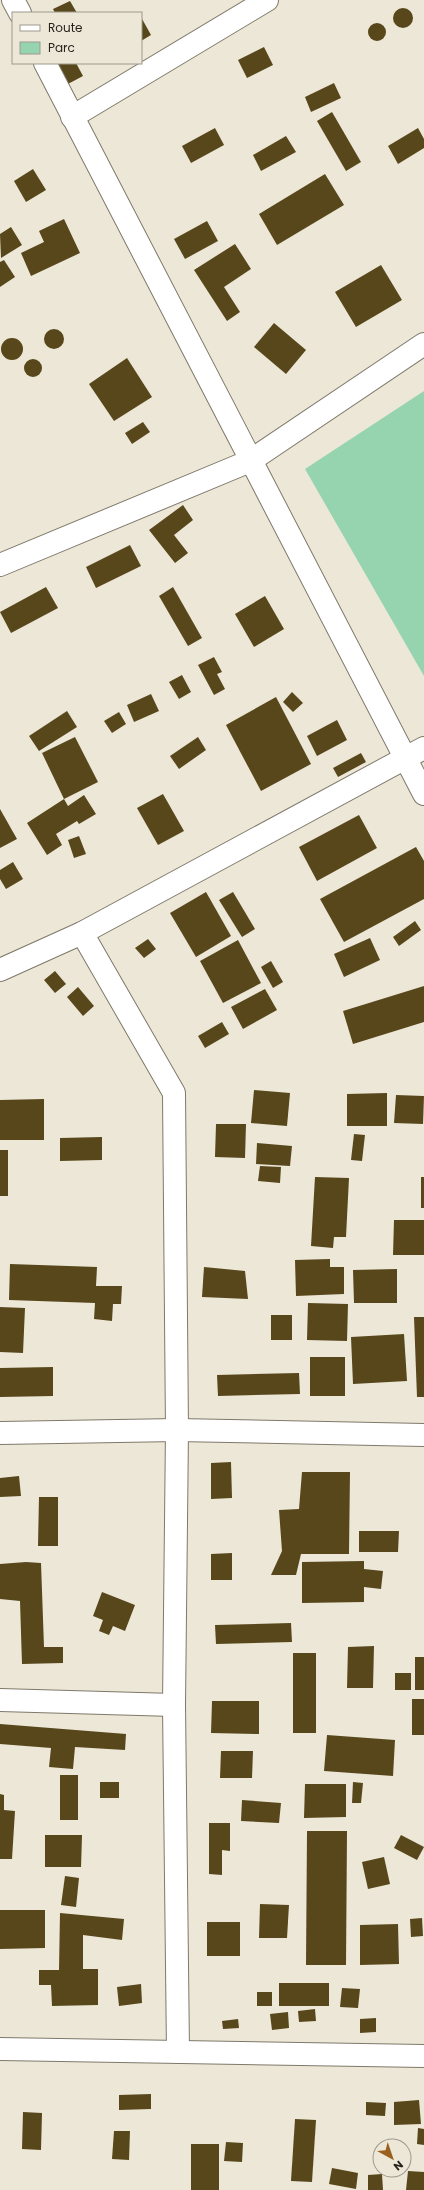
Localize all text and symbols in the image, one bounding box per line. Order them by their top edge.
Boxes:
legend [12,12,142,64]
text: Route [48,19,82,36]
text: Parc [48,39,75,56]
north arrow [372,2138,412,2178]
text: N [390,2157,407,2174]

